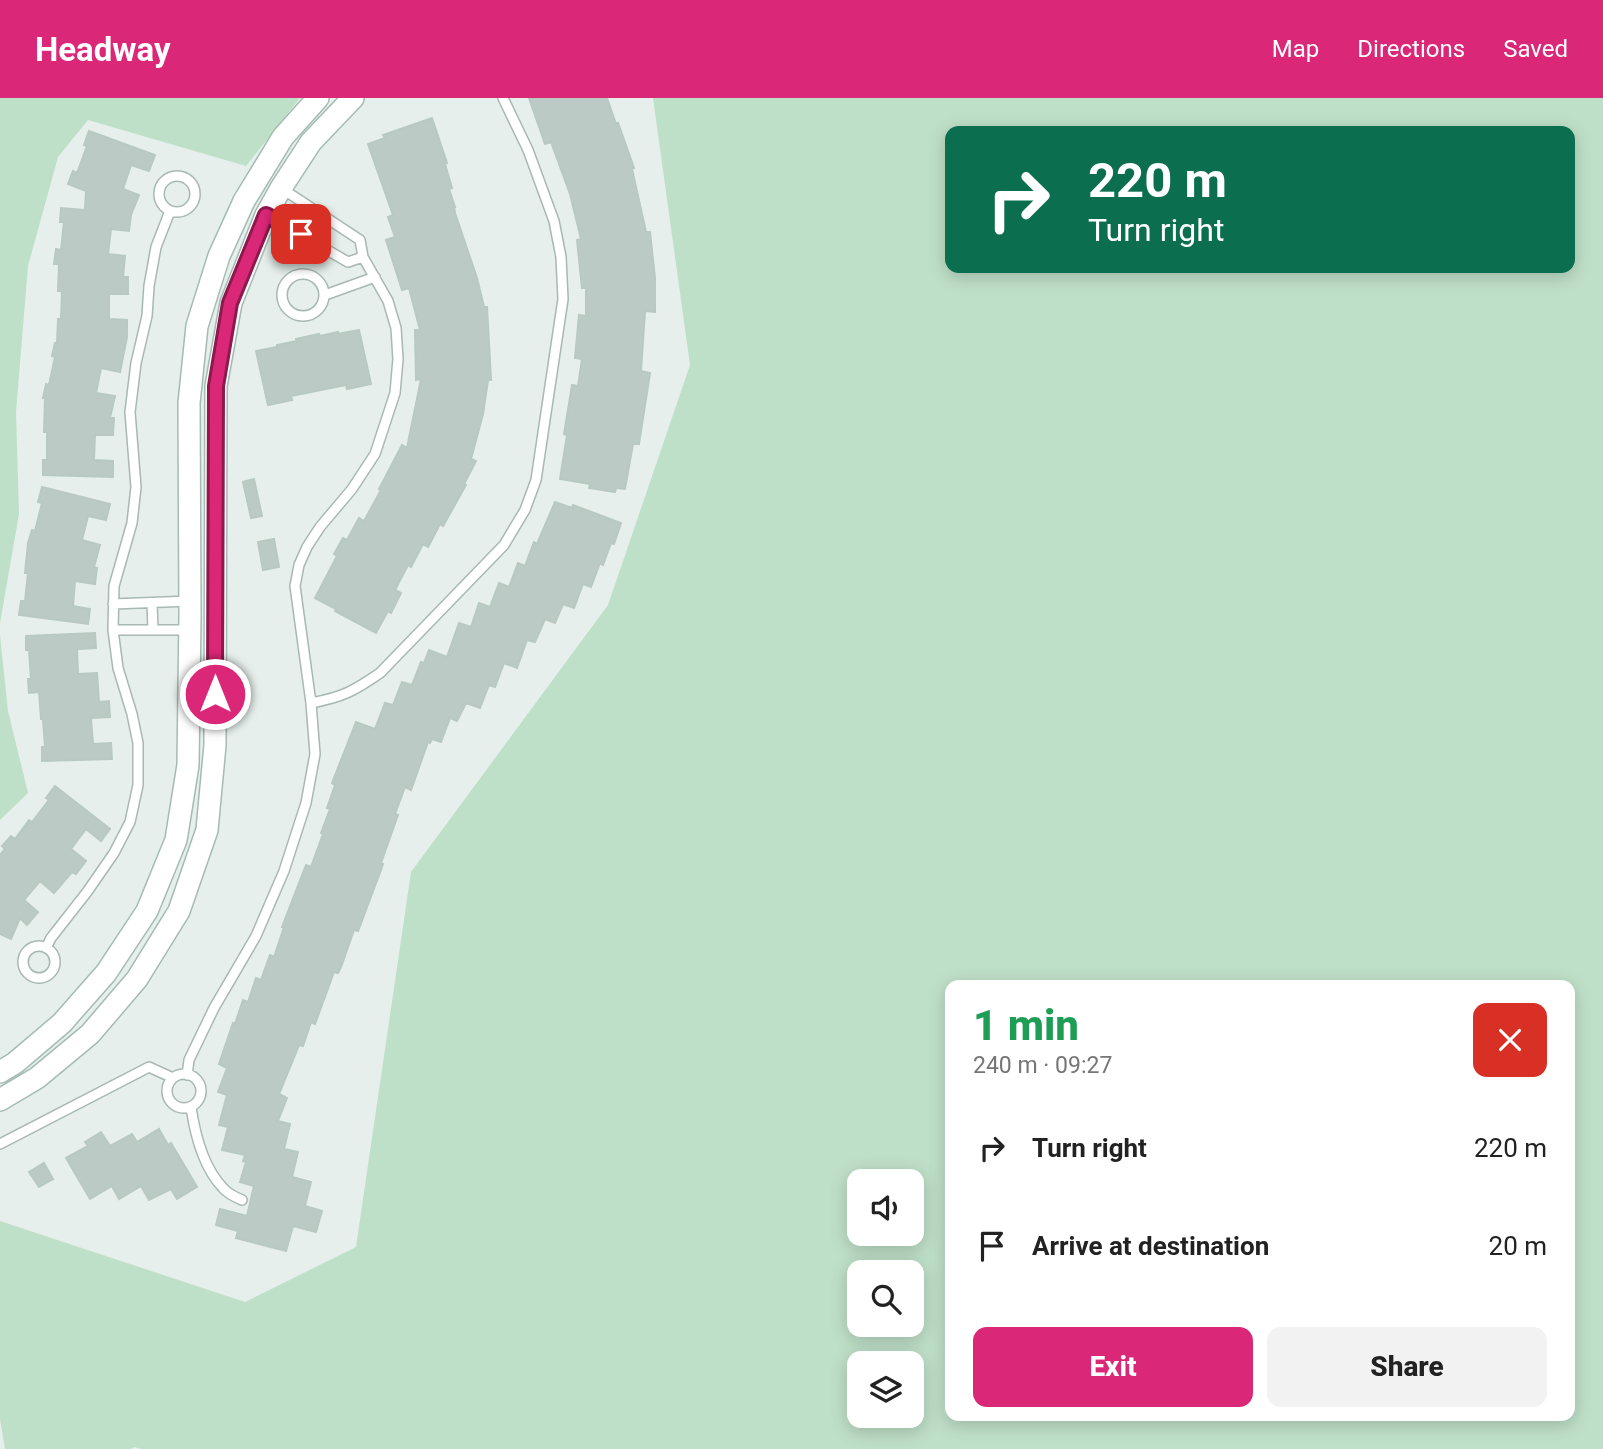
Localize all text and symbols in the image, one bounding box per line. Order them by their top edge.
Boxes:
text: Headway [35,30,171,69]
text: Map [1272,35,1319,63]
text: Directions [1357,35,1465,63]
text: Saved [1503,35,1568,63]
text: 220 m [1088,152,1227,209]
icon: right [973,154,1064,245]
pin [271,204,331,264]
text: Turn right [1088,211,1224,249]
icon: arrive [282,215,320,253]
position arrow [178,657,252,731]
text: 1 min [973,1001,1079,1050]
button: close [1473,1003,1547,1077]
text: 240 m · 09:27 [973,1052,1112,1079]
icon: right [973,1129,1011,1167]
text: Turn right [1032,1133,1147,1163]
text: 220 m [1474,1133,1547,1163]
map controls [847,1169,924,1428]
button: sound [847,1169,924,1246]
icon: arrive [973,1227,1011,1265]
text: Arrive at destination [1032,1231,1269,1261]
text: 20 m [1489,1231,1547,1261]
button: search [847,1260,924,1337]
button: Exit [973,1327,1253,1407]
button: Share [1267,1327,1547,1407]
button: layers [847,1351,924,1428]

